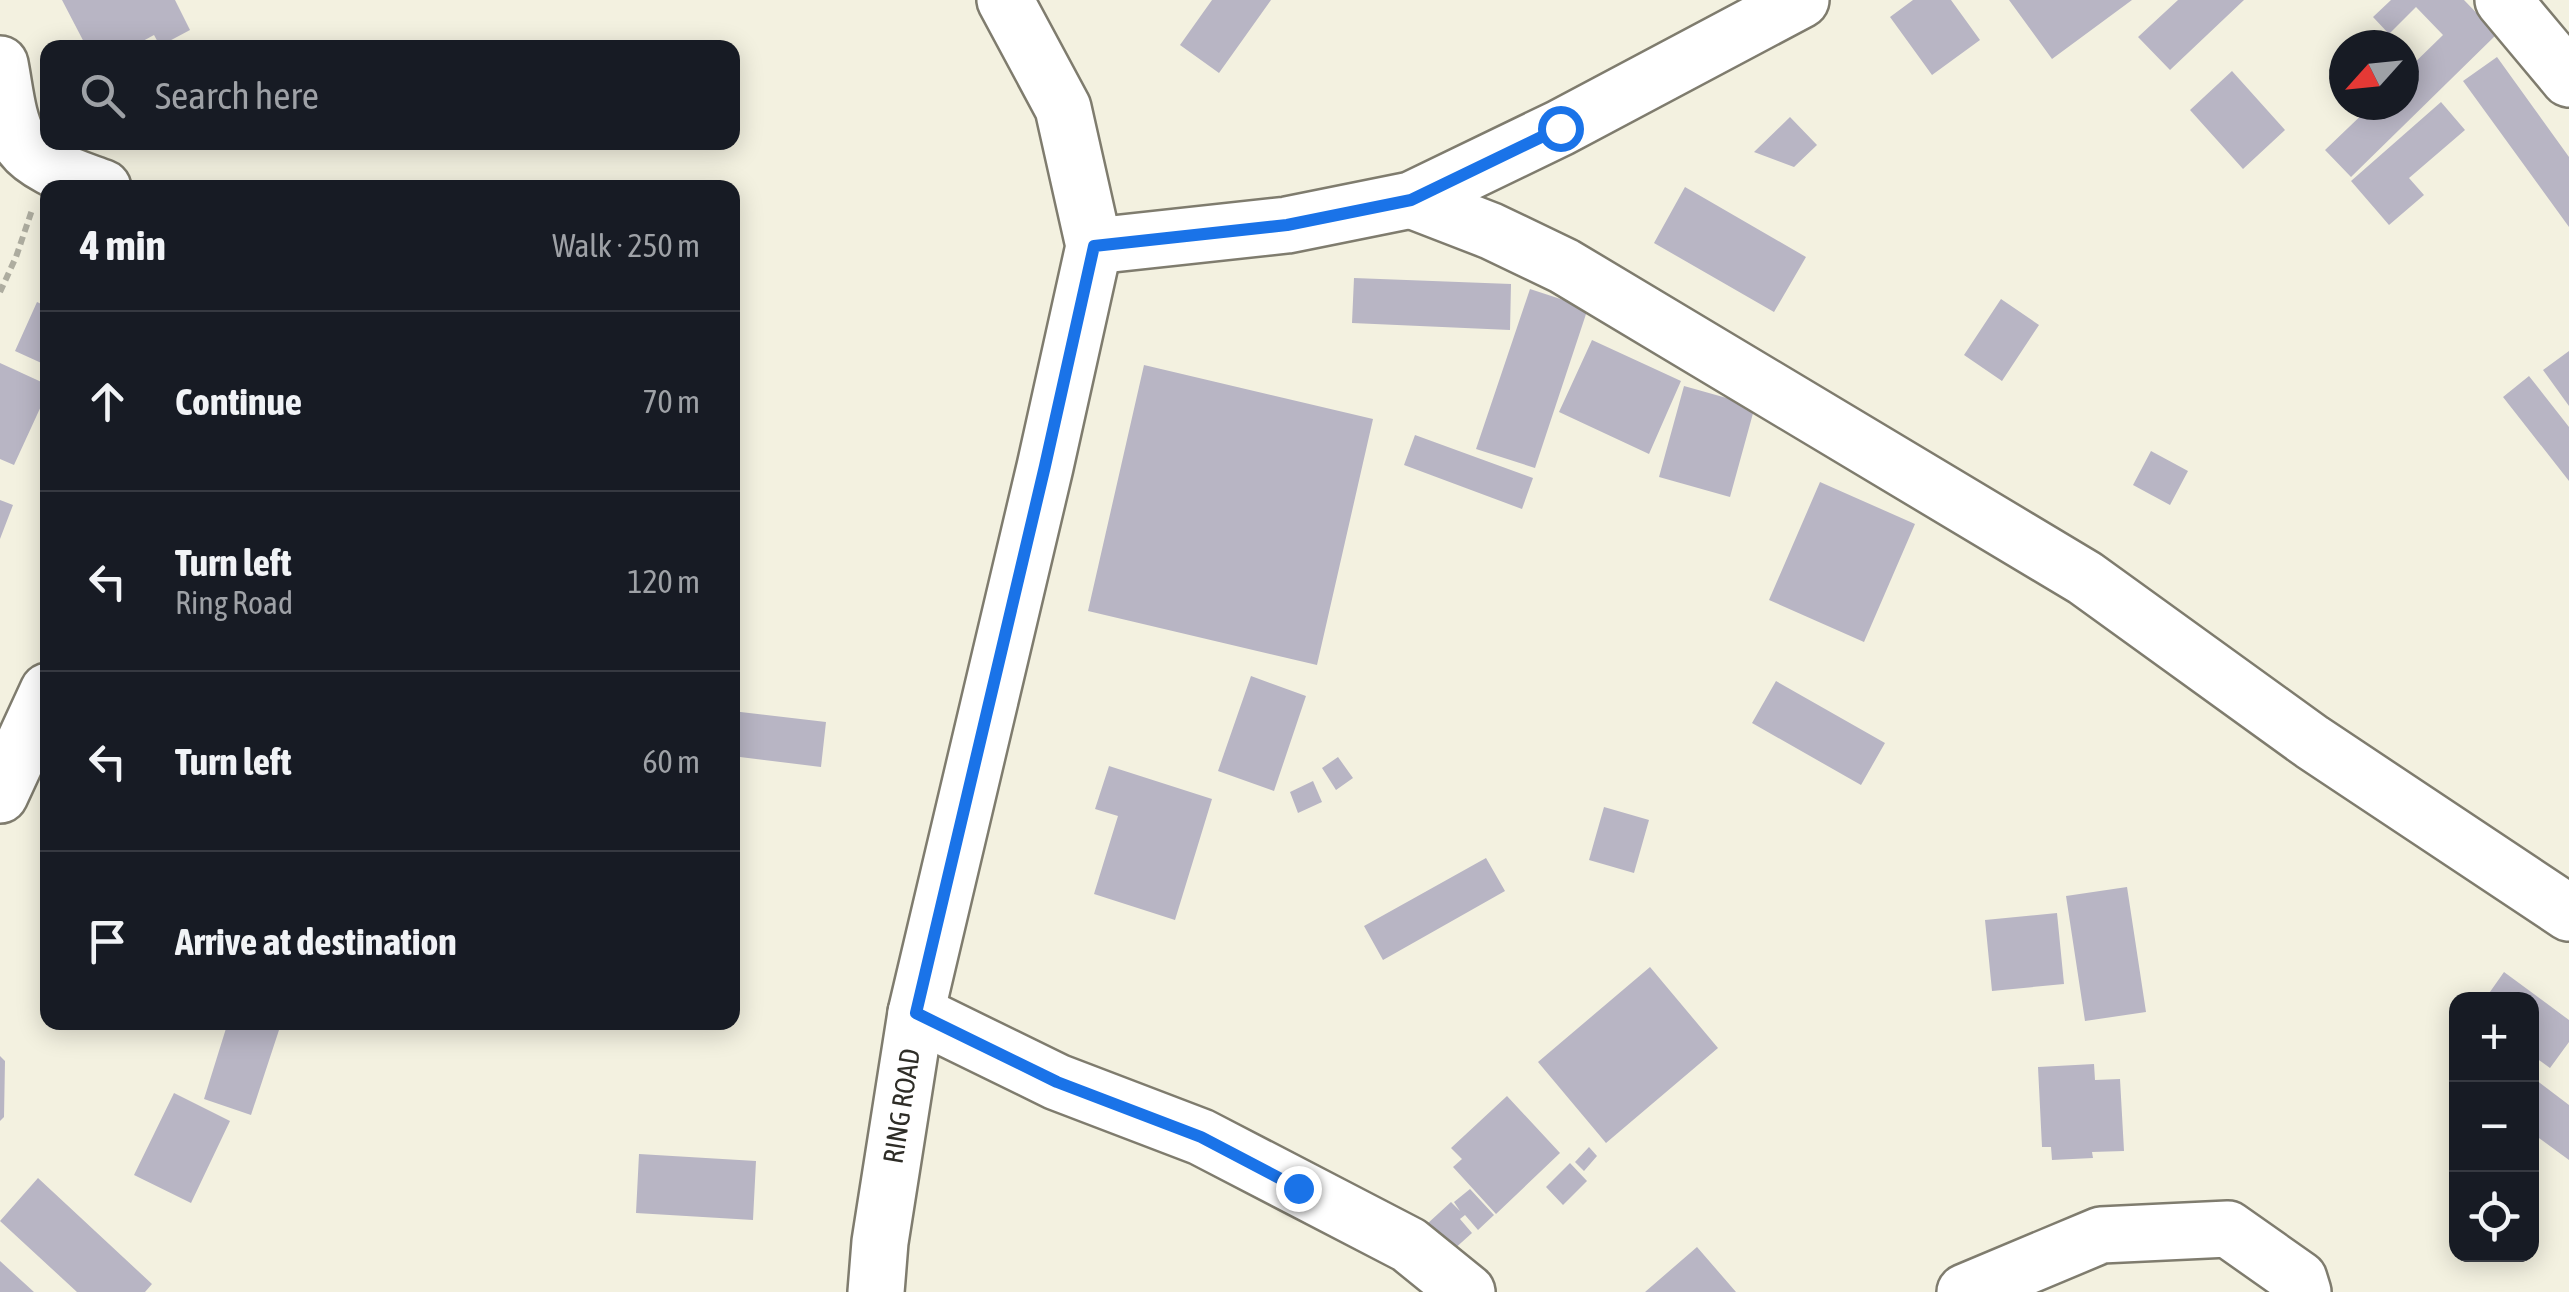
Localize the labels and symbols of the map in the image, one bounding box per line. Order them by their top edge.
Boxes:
north arrow [2329,30,2419,120]
route start [1538,106,1584,152]
street label: RING ROAD [877,1046,926,1166]
route end [1276,1166,1322,1212]

